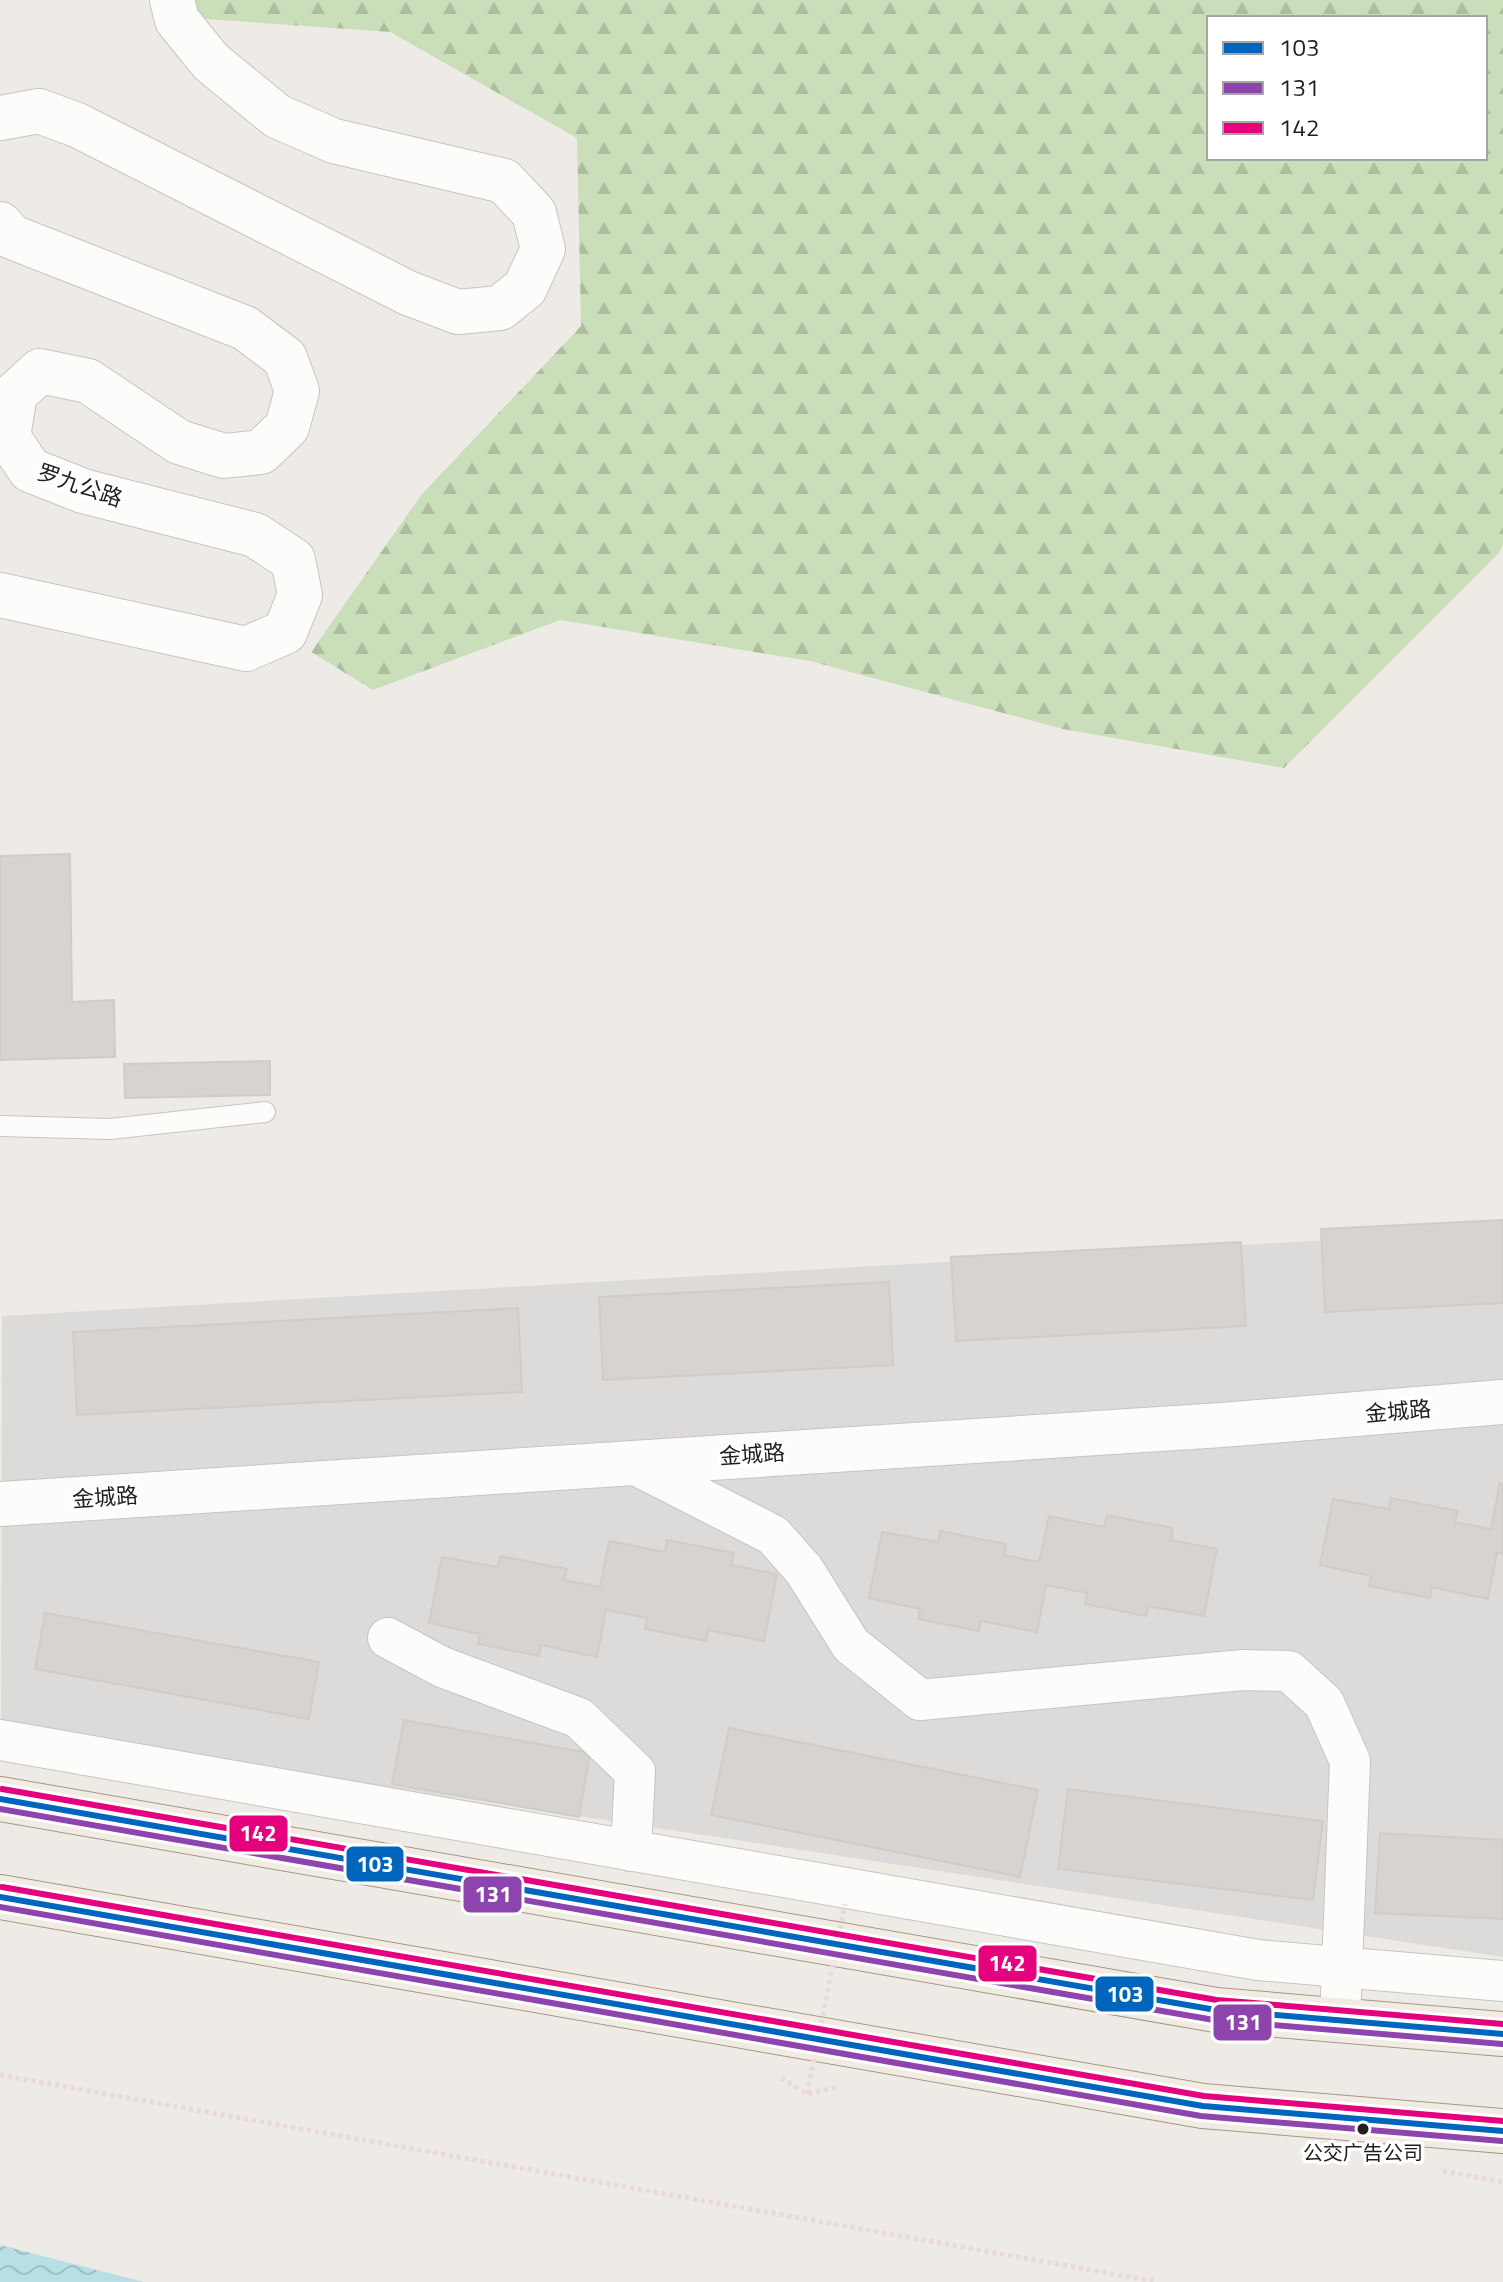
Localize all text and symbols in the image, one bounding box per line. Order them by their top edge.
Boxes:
legend [1207,16,1487,160]
text: 103 [1279,29,1319,65]
text: 131 [1279,69,1319,105]
text: 142 [1279,109,1319,145]
street label: 罗九公路 [33,455,127,515]
street label: 金城路 [1364,1391,1432,1431]
street label: 金城路 [718,1435,786,1473]
street label: 金城路 [71,1478,139,1516]
line badge: 142 [228,1814,289,1853]
text: 142 [240,1816,276,1850]
line badge: 103 [345,1845,405,1883]
text: 103 [357,1847,393,1881]
line badge: 131 [462,1875,523,1914]
text: 131 [475,1877,511,1911]
line badge: 142 [977,1944,1038,1983]
text: 142 [989,1946,1025,1980]
line badge: 103 [1094,1975,1155,2013]
text: 103 [1107,1977,1143,2011]
line badge: 131 [1212,2003,1273,2042]
text: 131 [1225,2005,1261,2039]
marker: 公交广告公司 [1355,2121,1371,2137]
place label: 公交广告公司 [1303,2137,1423,2168]

